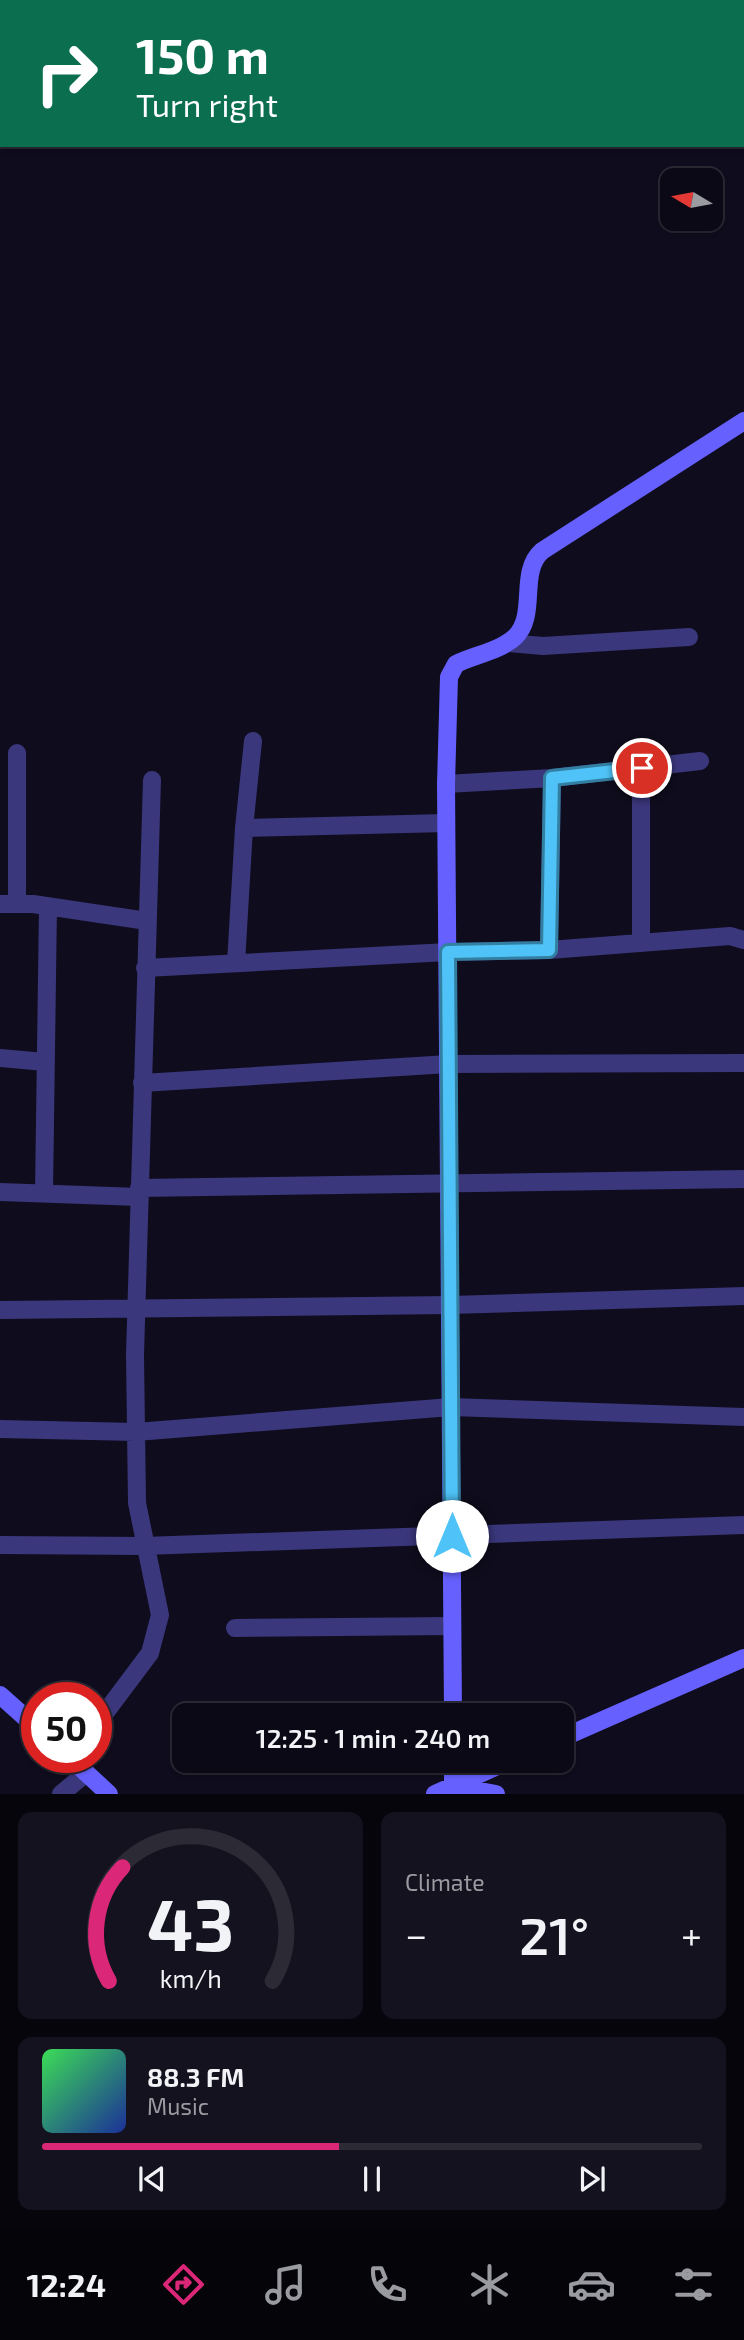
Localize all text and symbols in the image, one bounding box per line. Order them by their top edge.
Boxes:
text: 150 m [136,25,269,84]
icon: right [21,28,112,119]
text: Turn right [136,85,278,123]
north arrow [660,168,723,231]
map controls [660,168,723,231]
pin [612,738,672,798]
icon: arrive [623,749,661,787]
position arrow [415,1499,489,1573]
speed limit sign: 50 [21,1682,112,1773]
text: 12:25 · 1 min · 240 m [256,1722,490,1753]
text: Climate [405,1868,485,1896]
text: 43 [147,1879,234,1967]
text: 21° [519,1903,589,1965]
text: − [405,1911,427,1957]
text: + [681,1911,702,1957]
text: km/h [159,1963,222,1993]
text: 88.3 FM [147,2061,244,2092]
text: Music [147,2092,209,2120]
icon: previous [133,2160,171,2198]
icon: pause [353,2160,391,2198]
icon: next [573,2160,611,2198]
icon: directions [159,2260,208,2309]
icon: music [261,2260,310,2309]
icon: phone [363,2260,412,2309]
icon: climate [465,2260,514,2309]
icon: car [567,2260,616,2309]
icon: filters [669,2260,718,2309]
text: 12:24 [26,2265,106,2303]

